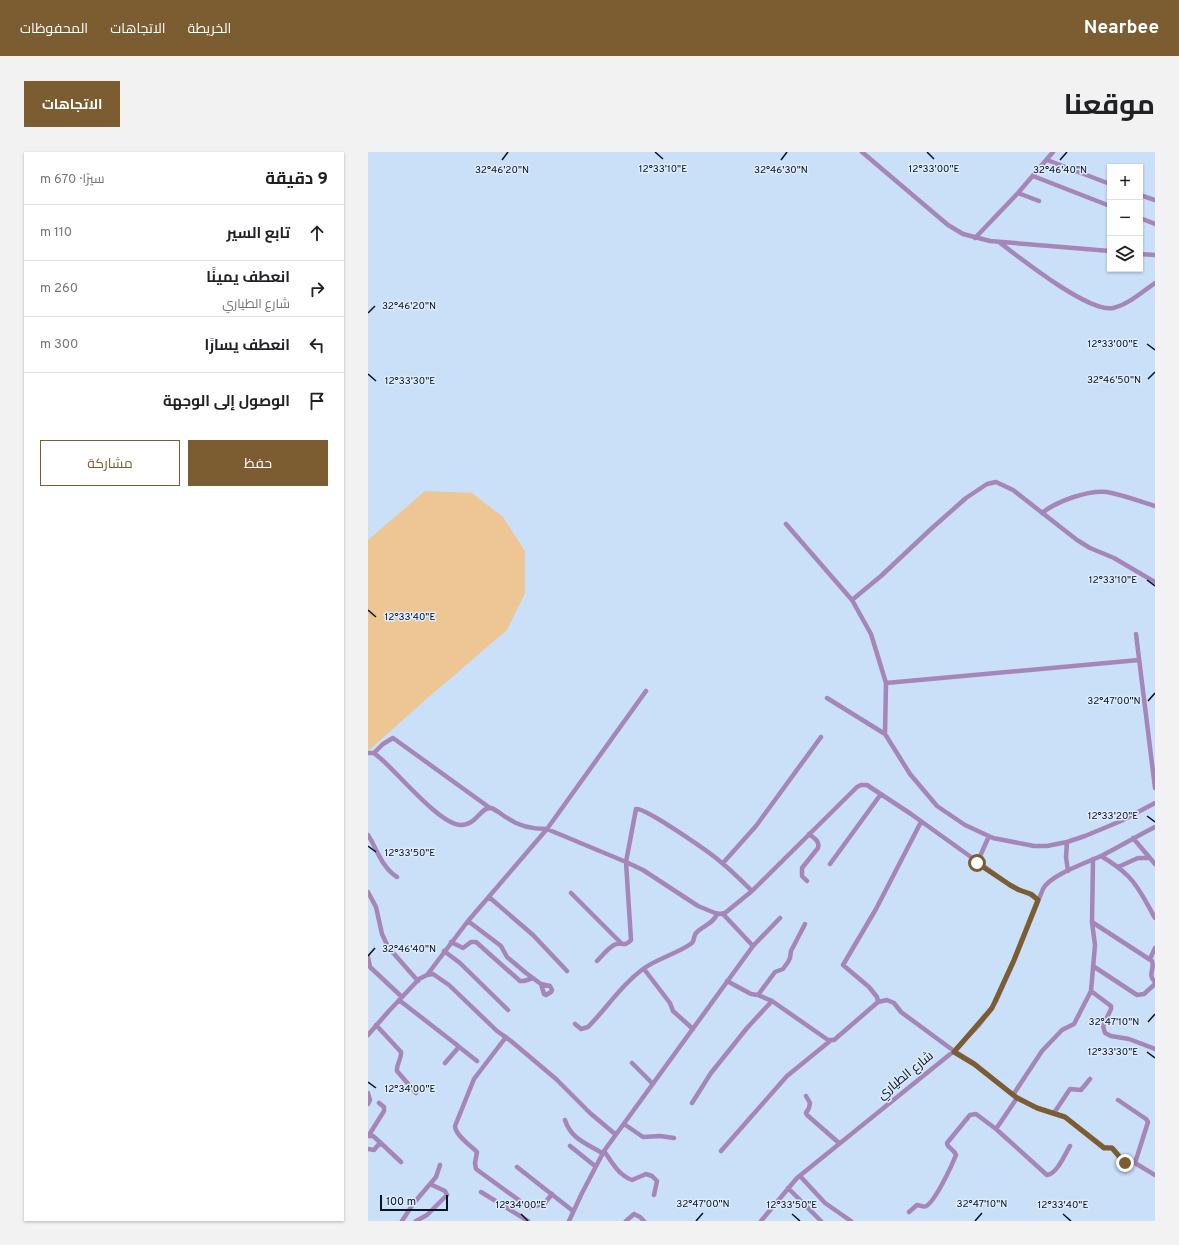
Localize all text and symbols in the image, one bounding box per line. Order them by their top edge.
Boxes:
text: Nearbee [1084,16,1159,40]
text: المحفوظات [20,21,88,38]
text: الاتجاهات [110,21,166,38]
text: الخريطة [188,21,231,38]
button: الاتجاهات [24,81,120,127]
text: موقعنا [1064,89,1155,125]
text: 12°33'10"E [639,163,687,176]
text: 12°33'00"E [909,163,959,176]
text: 32°46'20"N [475,164,529,177]
text: 32°46'30"N [754,164,808,177]
text: 32°46'40"N [1033,164,1087,177]
map controls [1107,164,1143,272]
button: + [1107,164,1143,200]
text: 9 دقيقة [265,169,328,191]
text: سيرًا · 670 m [40,172,104,188]
button: − [1107,200,1143,236]
icon: ahead [306,222,328,244]
text: 110 m [40,225,72,241]
text: تابع السير [227,225,290,244]
button: layers [1107,236,1143,272]
text: انعطف يمينًا [206,269,290,288]
icon: right [306,278,328,300]
text: 260 m [40,281,78,297]
text: شارع الطياري [222,297,290,313]
text: 32°46'20"N [382,300,436,313]
icon: left [306,334,328,356]
text: 300 m [40,337,78,353]
text: انعطف يسارًا [204,337,290,356]
text: 12°33'00"E [1088,338,1138,351]
text: 32°46'50"N [1087,374,1141,387]
text: 12°33'30"E [385,375,435,388]
icon: arrive [306,390,328,412]
text: الوصول إلى الوجهة [163,393,290,412]
button: مشاركة [40,440,180,486]
button: حفظ [188,440,328,486]
text: 12°33'10"E [1089,574,1137,587]
text: 12°33'40"E [385,611,435,624]
text: 32°47'00"N [1087,695,1141,708]
text: 12°33'20"E [1088,810,1138,823]
text: 12°33'50"E [385,847,435,860]
route start [968,854,986,872]
text: 32°46'40"N [382,943,436,956]
text: 32°47'10"N [1089,1016,1139,1029]
text: 12°33'30"E [1088,1046,1138,1059]
street label: شارع الطياري [875,1048,938,1104]
text: 12°34'00"E [384,1083,436,1096]
route end [1116,1154,1134,1172]
scale bar [380,1193,448,1212]
text: 100 m [386,1195,416,1209]
text: 32°47'00"N [676,1198,730,1211]
text: 32°47'10"N [957,1198,1007,1211]
text: 12°34'00"E [495,1199,547,1212]
text: 12°33'50"E [767,1199,817,1212]
text: 12°33'40"E [1038,1199,1088,1212]

